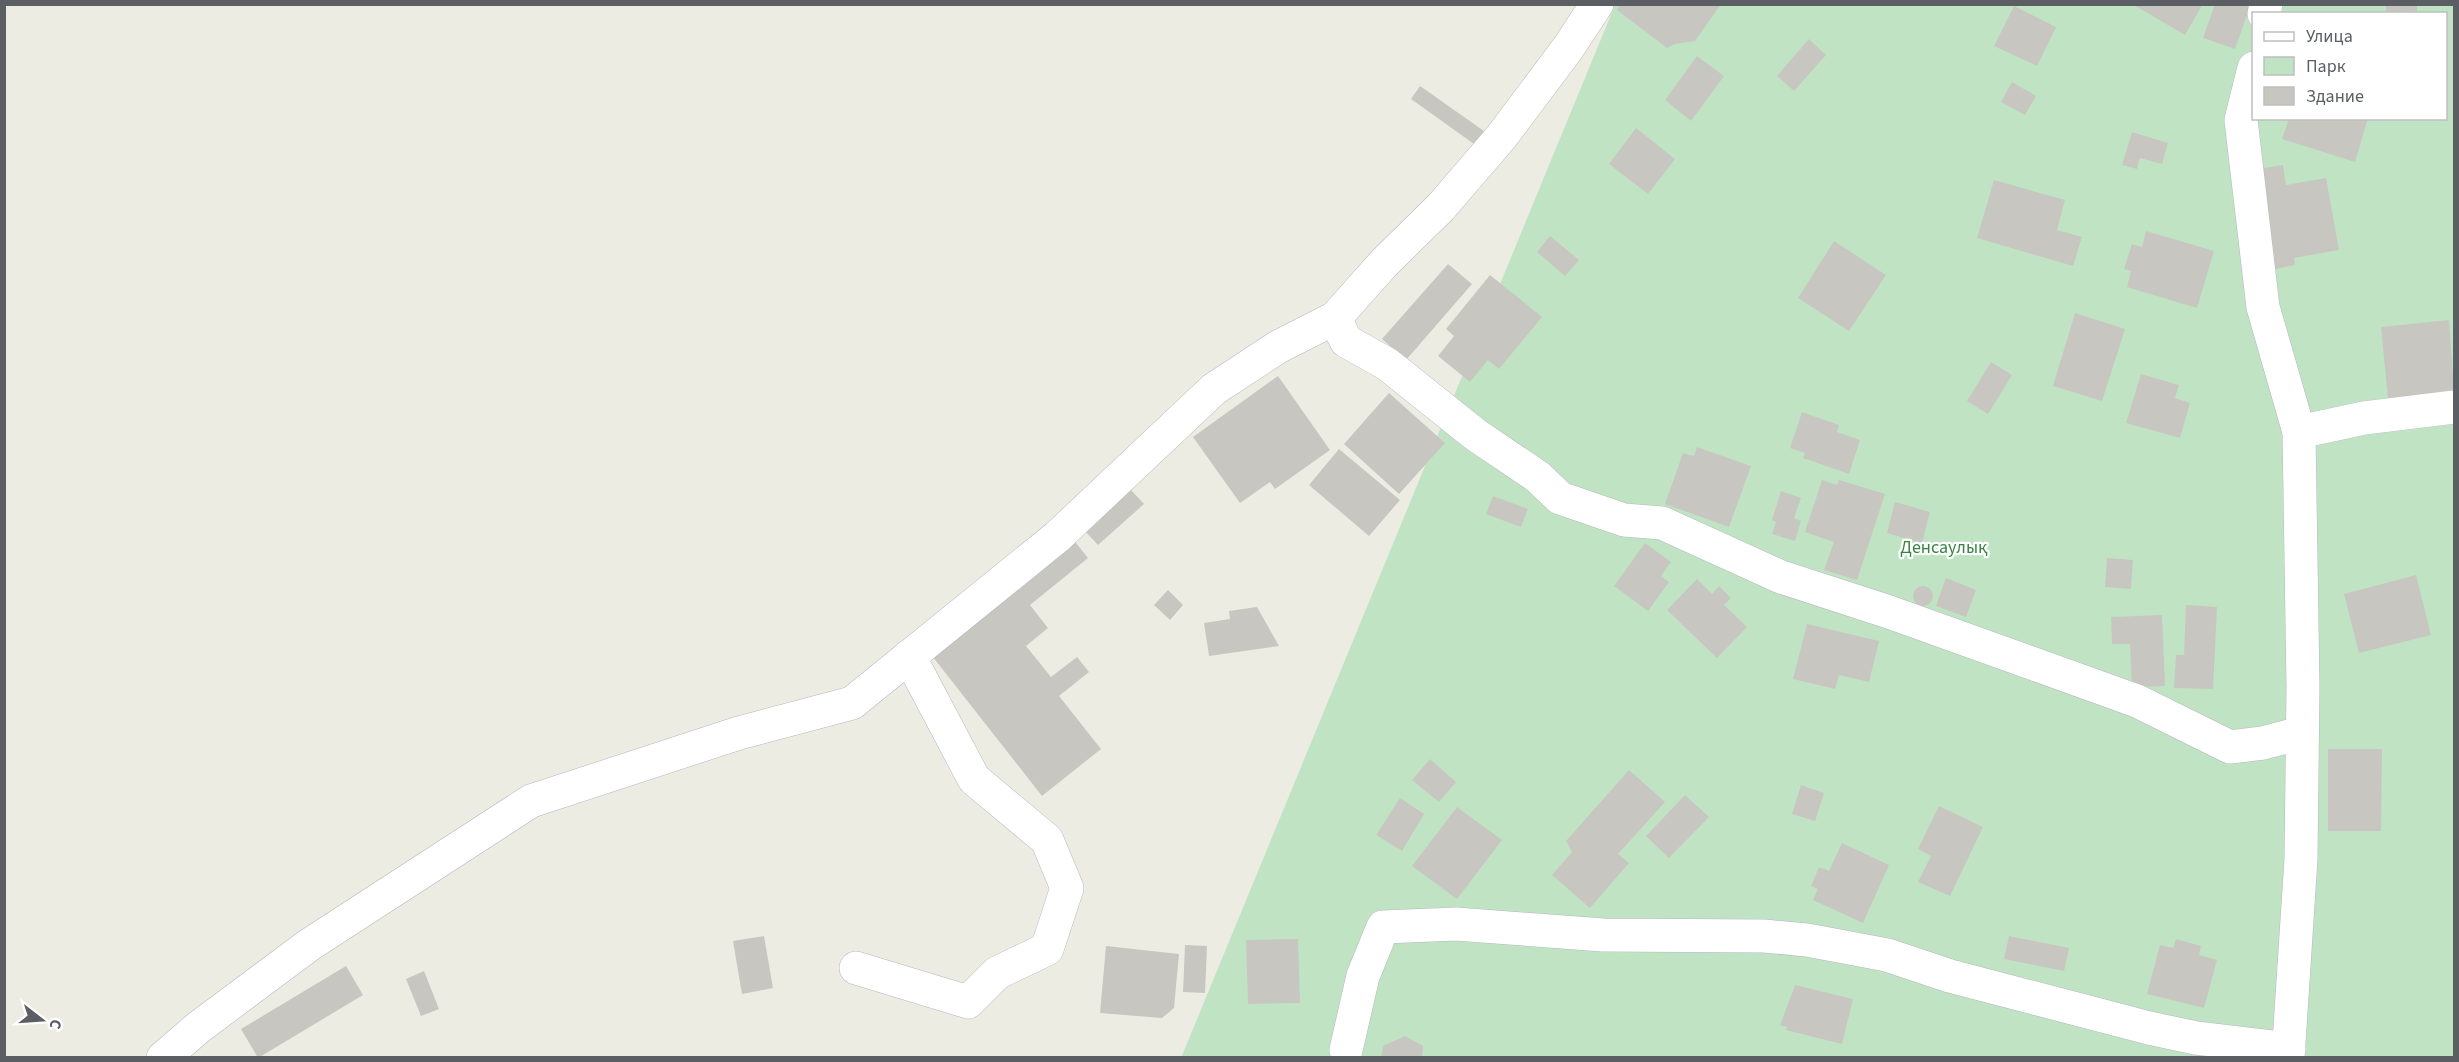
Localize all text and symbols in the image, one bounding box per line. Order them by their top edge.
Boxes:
legend [2252,12,2447,120]
text: Улица [2306,24,2353,49]
text: Парк [2306,54,2346,79]
text: Здание [2306,84,2364,109]
park label: Денсаулық [1900,535,1988,560]
north arrow [12,990,72,1050]
text: С [44,1016,67,1032]

